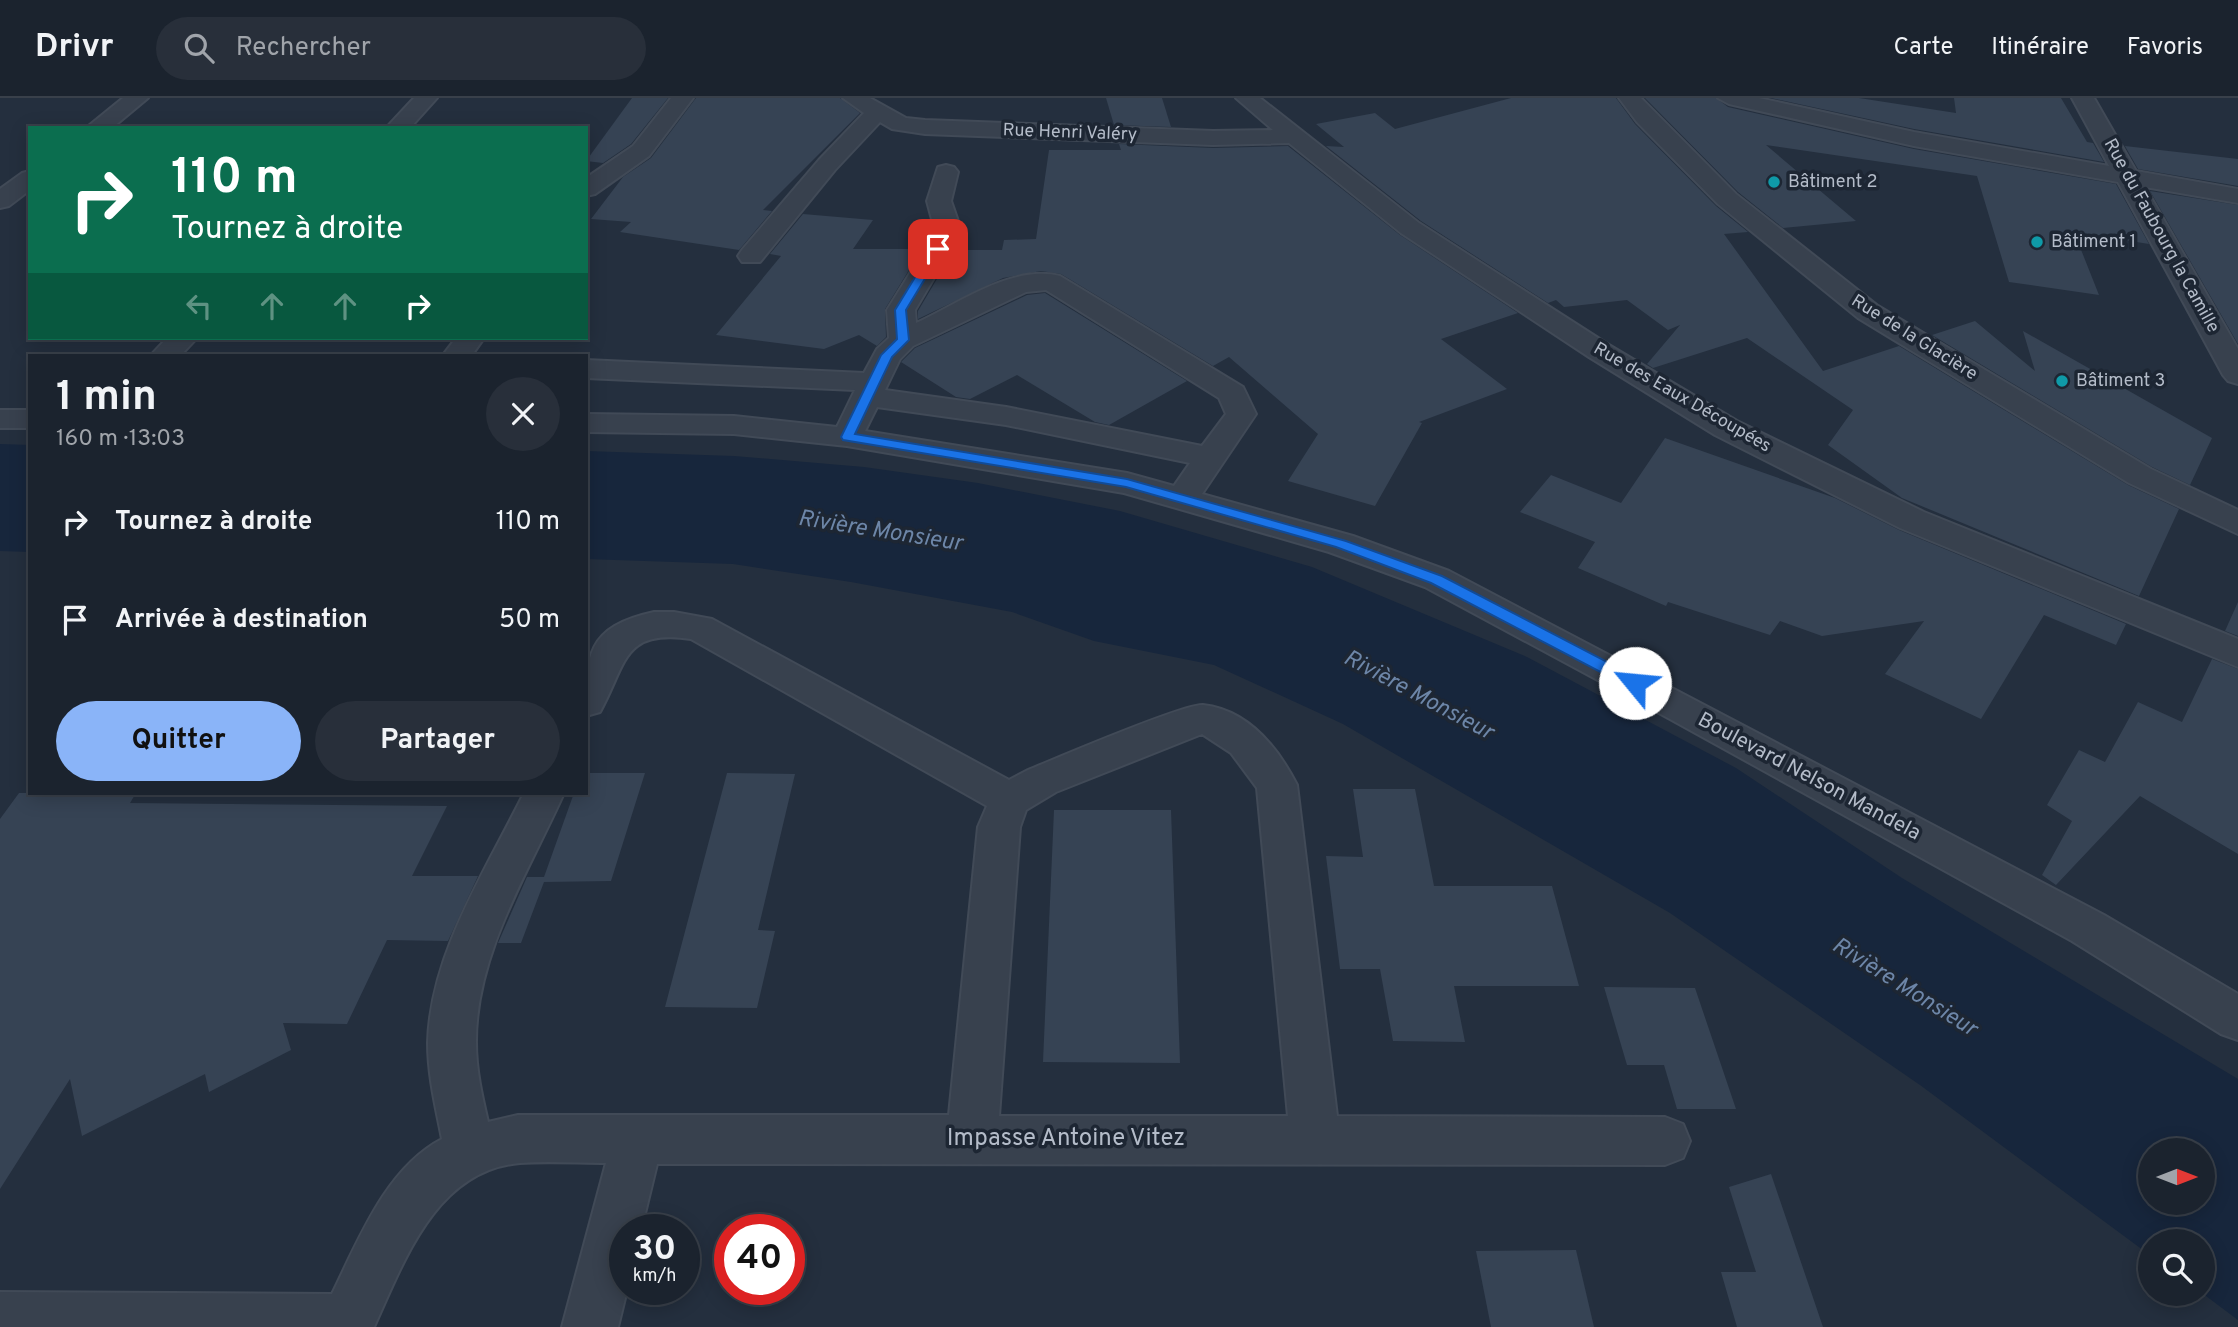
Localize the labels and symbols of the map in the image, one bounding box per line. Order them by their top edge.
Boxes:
street label: Rue Henri Valéry [1002,119,1138,147]
street label: Rue du Faubourg la Camille [2098,135,2224,337]
place label: Bâtiment 2 [1788,171,1878,194]
marker: Bâtiment 2 [1766,174,1782,190]
pin [908,219,968,279]
place label: Bâtiment 1 [2051,231,2136,254]
marker: Bâtiment 1 [2029,234,2045,250]
street label: Rue de la Glacière [1847,290,1981,386]
street label: Rue des Eaux Découpées [1589,338,1775,458]
place label: Bâtiment 3 [2076,370,2165,393]
marker: Bâtiment 3 [2054,373,2070,389]
water label: Rivière Monsieur [796,505,966,560]
water label: Rivière Monsieur [1338,644,1500,749]
position arrow [1598,646,1672,720]
street label: Boulevard Nelson Mandela [1693,707,1925,847]
water label: Rivière Monsieur [1826,932,1984,1045]
street label: Impasse Antoine Vitez [947,1124,1185,1154]
north arrow [2138,1138,2216,1214]
speed limit sign: 40 [714,1214,805,1305]

